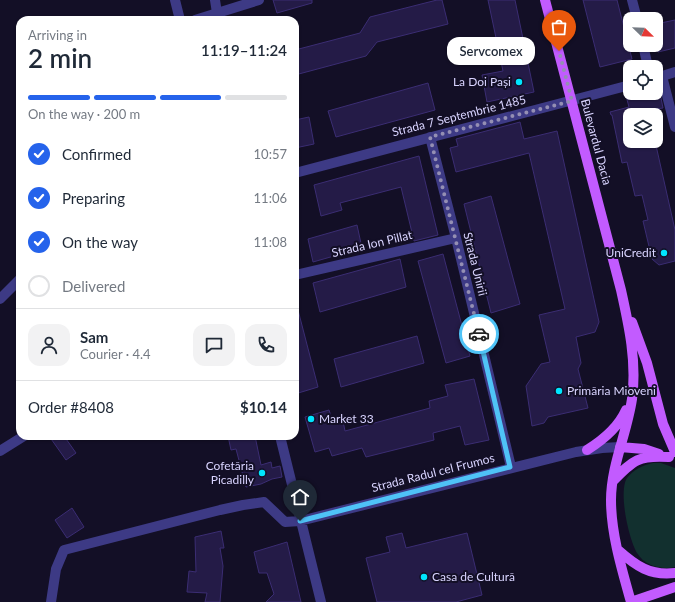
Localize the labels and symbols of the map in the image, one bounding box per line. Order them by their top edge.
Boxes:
pin [542,10,576,51]
north arrow [623,12,663,52]
callout: Servcomex [447,37,535,65]
place label: La Doi Pași [453,74,511,89]
marker: La Doi Pași [514,77,524,87]
street label: Strada 7 Septembrie 1485 [390,92,528,139]
street label: Bulevardul Dacia [578,97,615,187]
street label: Strada Ion Pillat [330,227,414,260]
street label: Strada Unirii [460,231,491,297]
place label: UniCredit [606,245,657,260]
marker: UniCredit [659,248,669,258]
courier [459,314,499,354]
place label: Primăria Mioveni [567,383,656,398]
marker: Primăria Mioveni [554,386,564,396]
place label: Market 33 [319,411,374,426]
marker: Market 33 [306,414,316,424]
street label: Strada Radul cel Frumos [370,450,496,495]
place label: Cofetăria Picadilly [206,458,255,487]
marker: Cofetăria Picadilly [257,468,267,478]
pin [283,480,317,521]
place label: Casa de Cultură [432,569,515,584]
marker: Casa de Cultură [419,572,429,582]

